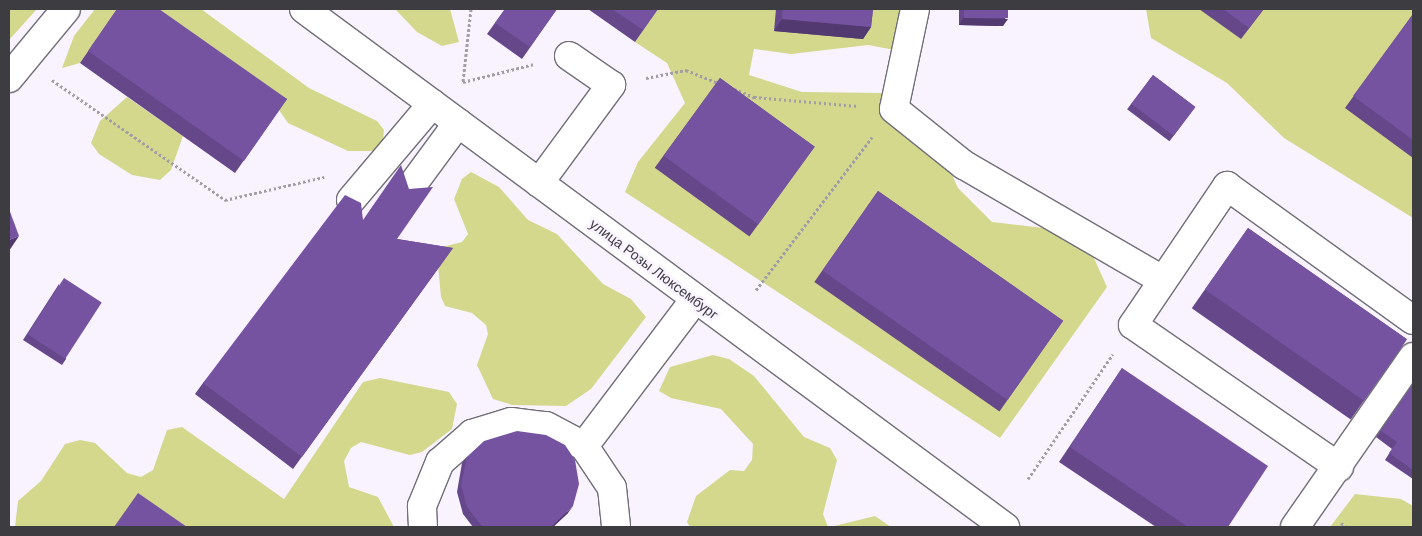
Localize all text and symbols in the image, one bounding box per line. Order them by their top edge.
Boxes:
street label: улица Розы Люксембург [586,215,722,323]

